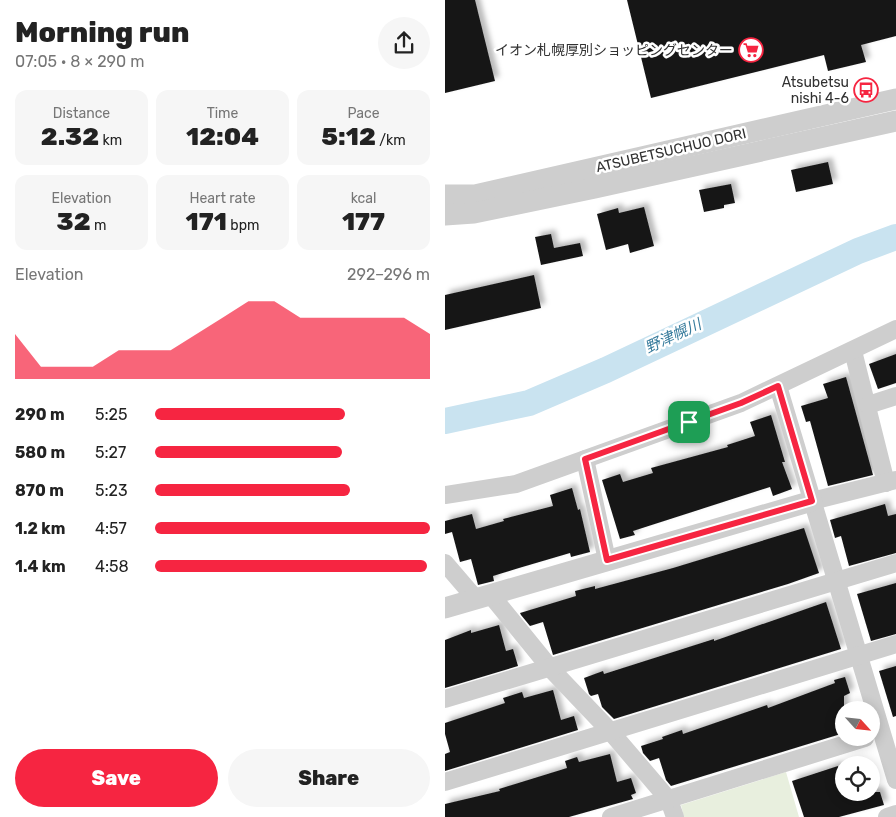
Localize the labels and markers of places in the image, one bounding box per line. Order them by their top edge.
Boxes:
supermarket icon: イオン札幌厚別ショッピングセンター [738,37,764,63]
place label: イオン札幌厚別ショッピングセンター [495,42,733,59]
place label: Atsubetsu nishi 4-6 [782,74,849,107]
bus stop icon: Atsubetsu nishi 4-6 [853,77,879,103]
pin [668,401,710,443]

